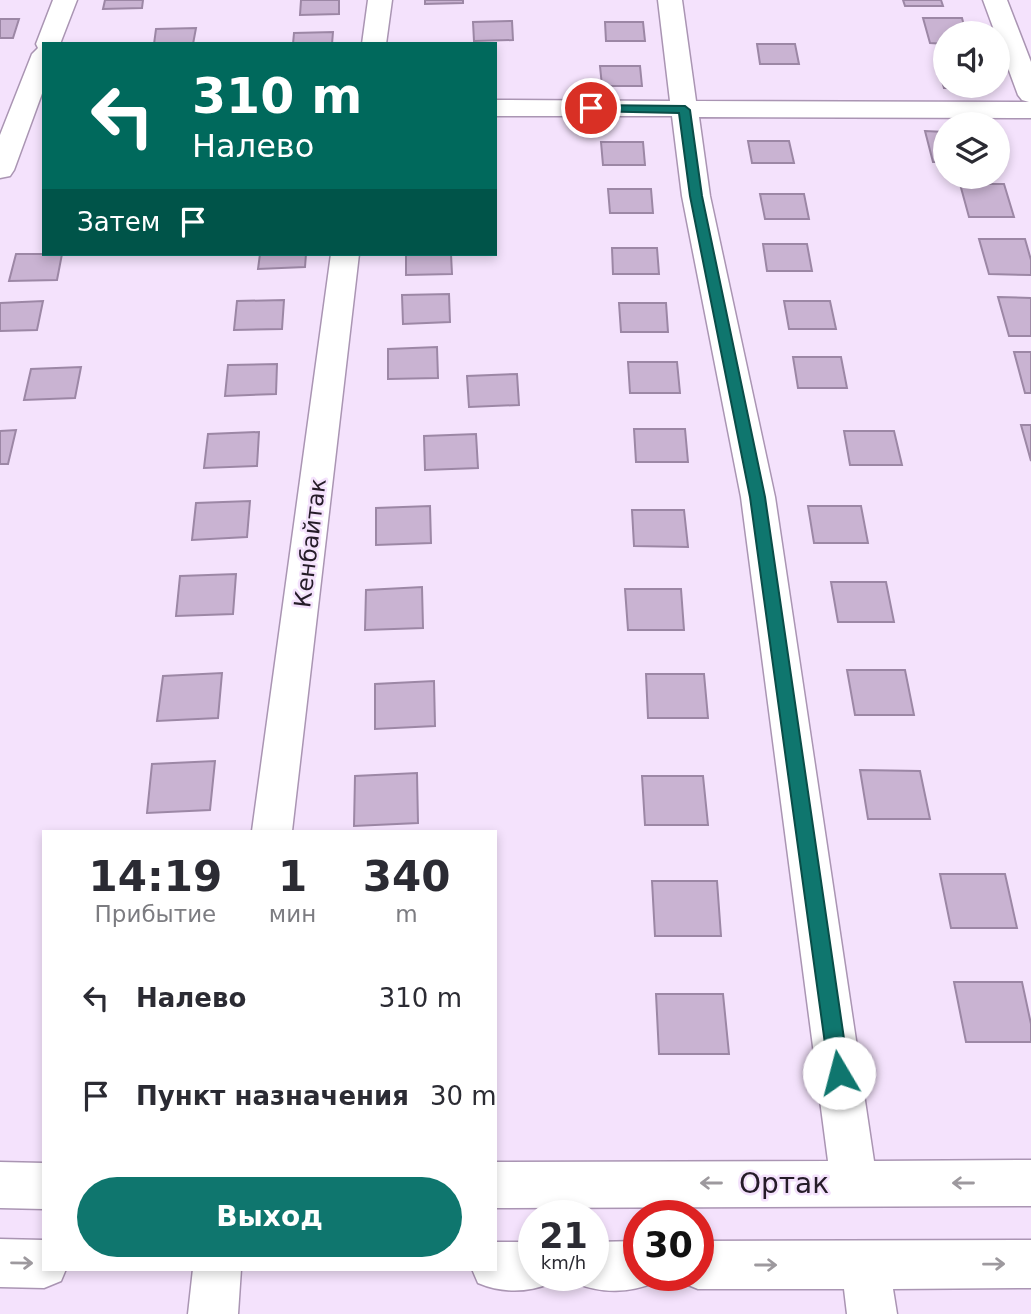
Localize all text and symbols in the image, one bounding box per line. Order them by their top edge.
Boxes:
map controls [933,21,1010,189]
button: sound [933,21,1010,98]
text: 310 m [192,68,362,125]
icon: left [77,70,168,161]
pin [561,78,621,138]
icon: arrive [572,89,610,127]
button: layers [933,112,1010,189]
text: Налево [192,127,314,165]
icon: arrive [174,203,212,241]
text: Затем [77,207,160,237]
street label: Кенбайтак [289,477,331,609]
text: 14:19 [89,852,222,901]
text: 1 [278,852,307,901]
text: 340 [363,852,450,901]
text: Прибытие [95,901,216,927]
text: мин [269,901,316,927]
text: m [395,901,418,927]
icon: left [77,979,115,1017]
text: Налево [136,983,246,1013]
text: 310 m [379,983,462,1013]
position arrow [802,1036,876,1110]
icon: arrive [77,1077,115,1115]
text: Пункт назначения [136,1081,409,1111]
text: 30 m [430,1081,497,1111]
street label: Ортак [739,1167,829,1200]
one-way arrow [700,1176,723,1190]
one-way arrow [952,1176,975,1190]
button: Выход [77,1177,462,1257]
speed limit sign: 30 [623,1200,714,1291]
text: 21 [539,1216,588,1256]
text: km/h [541,1252,586,1273]
one-way arrow [10,1257,33,1270]
one-way arrow [982,1257,1005,1271]
one-way arrow [755,1258,778,1272]

